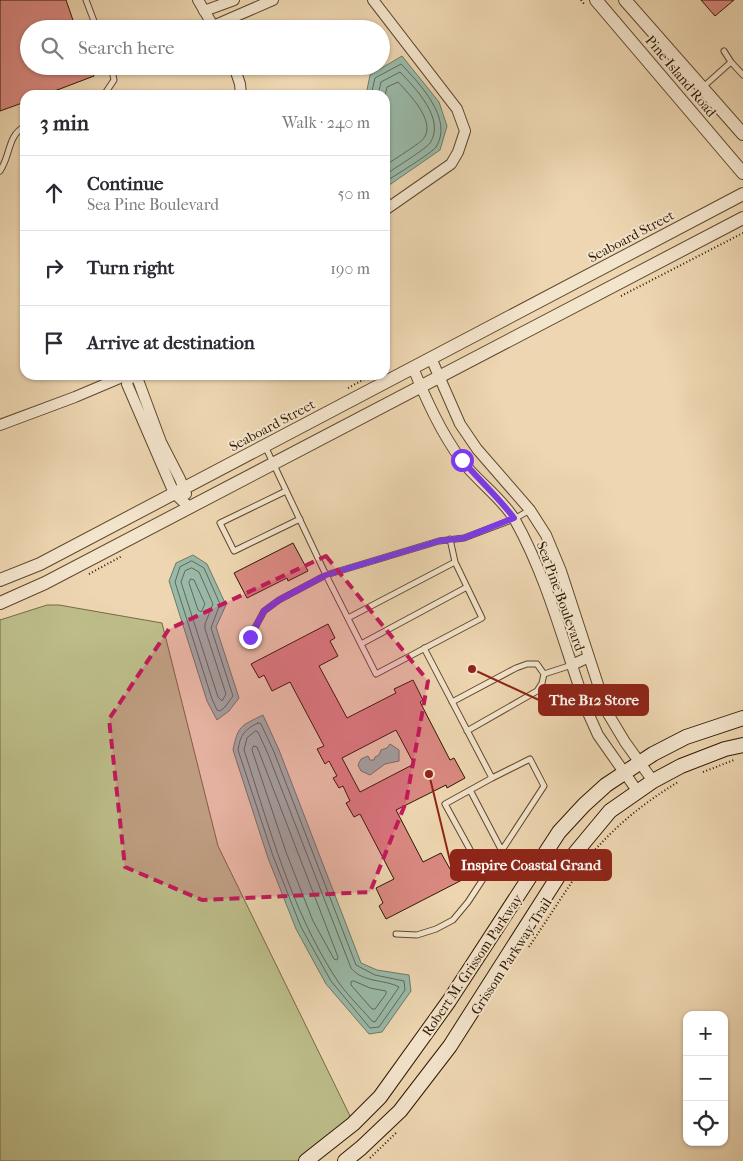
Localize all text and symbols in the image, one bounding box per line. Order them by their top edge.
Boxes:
search box [20,20,390,75]
street label: Pine Island Road [642,32,720,121]
icon: search [38,34,66,62]
text: Search here [78,37,174,59]
text: 3 min [40,111,89,135]
text: Walk · 240 m [282,113,370,132]
text: Continue [87,173,163,195]
icon: ahead [40,179,68,207]
text: 50 m [338,184,370,203]
text: Sea Pine Boulevard [87,195,219,214]
street label: Seaboard Street [585,207,677,266]
icon: right [40,254,68,282]
text: Turn right [87,257,174,279]
text: 190 m [330,259,370,278]
icon: arrive [40,329,68,357]
text: Arrive at destination [87,332,255,354]
street label: Seaboard Street [226,396,318,455]
route start [451,449,474,472]
street label: Sea Pine Boulevard [533,539,588,654]
route end [239,626,262,649]
callout: The B12 Store [539,685,648,715]
text: The B12 Store [548,691,639,709]
callout: Inspire Coastal Grand [451,850,611,880]
text: Inspire Coastal Grand [461,856,602,874]
street label: Robert M. Grissom Parkway [418,891,527,1040]
street label: Grissom Parkway Trail [467,895,556,1018]
map controls [683,1011,728,1146]
button: + [683,1011,728,1056]
button: − [683,1056,728,1101]
button: locate [683,1101,728,1146]

